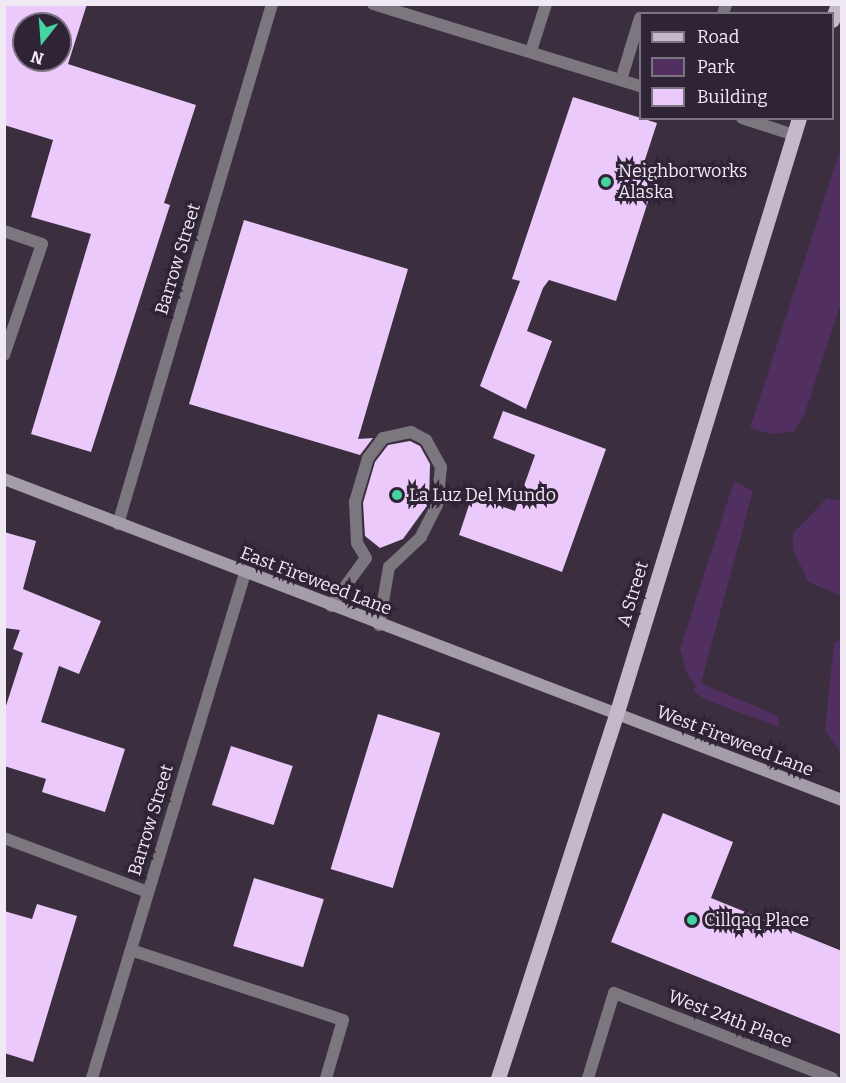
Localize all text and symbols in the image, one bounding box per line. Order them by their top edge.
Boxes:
north arrow [12,12,72,72]
legend [639,12,834,120]
text: Road [697,26,739,48]
text: N [28,47,46,69]
text: Park [697,56,735,78]
text: Building [697,86,768,108]
place label: Neighborworks Alaska [618,161,747,204]
marker: Neighborworks Alaska [599,175,613,189]
street label: Barrow Street [151,201,205,317]
place label: La Luz Del Mundo [409,484,556,506]
marker: La Luz Del Mundo [390,488,404,502]
street label: East Fireweed Lane [237,542,395,620]
street label: A Street [613,559,653,629]
street label: West Fireweed Lane [653,701,817,781]
street label: Barrow Street [124,762,178,878]
place label: Cillqaq Place [704,909,809,931]
marker: Cillqaq Place [685,913,699,927]
street label: West 24th Place [665,985,795,1053]

